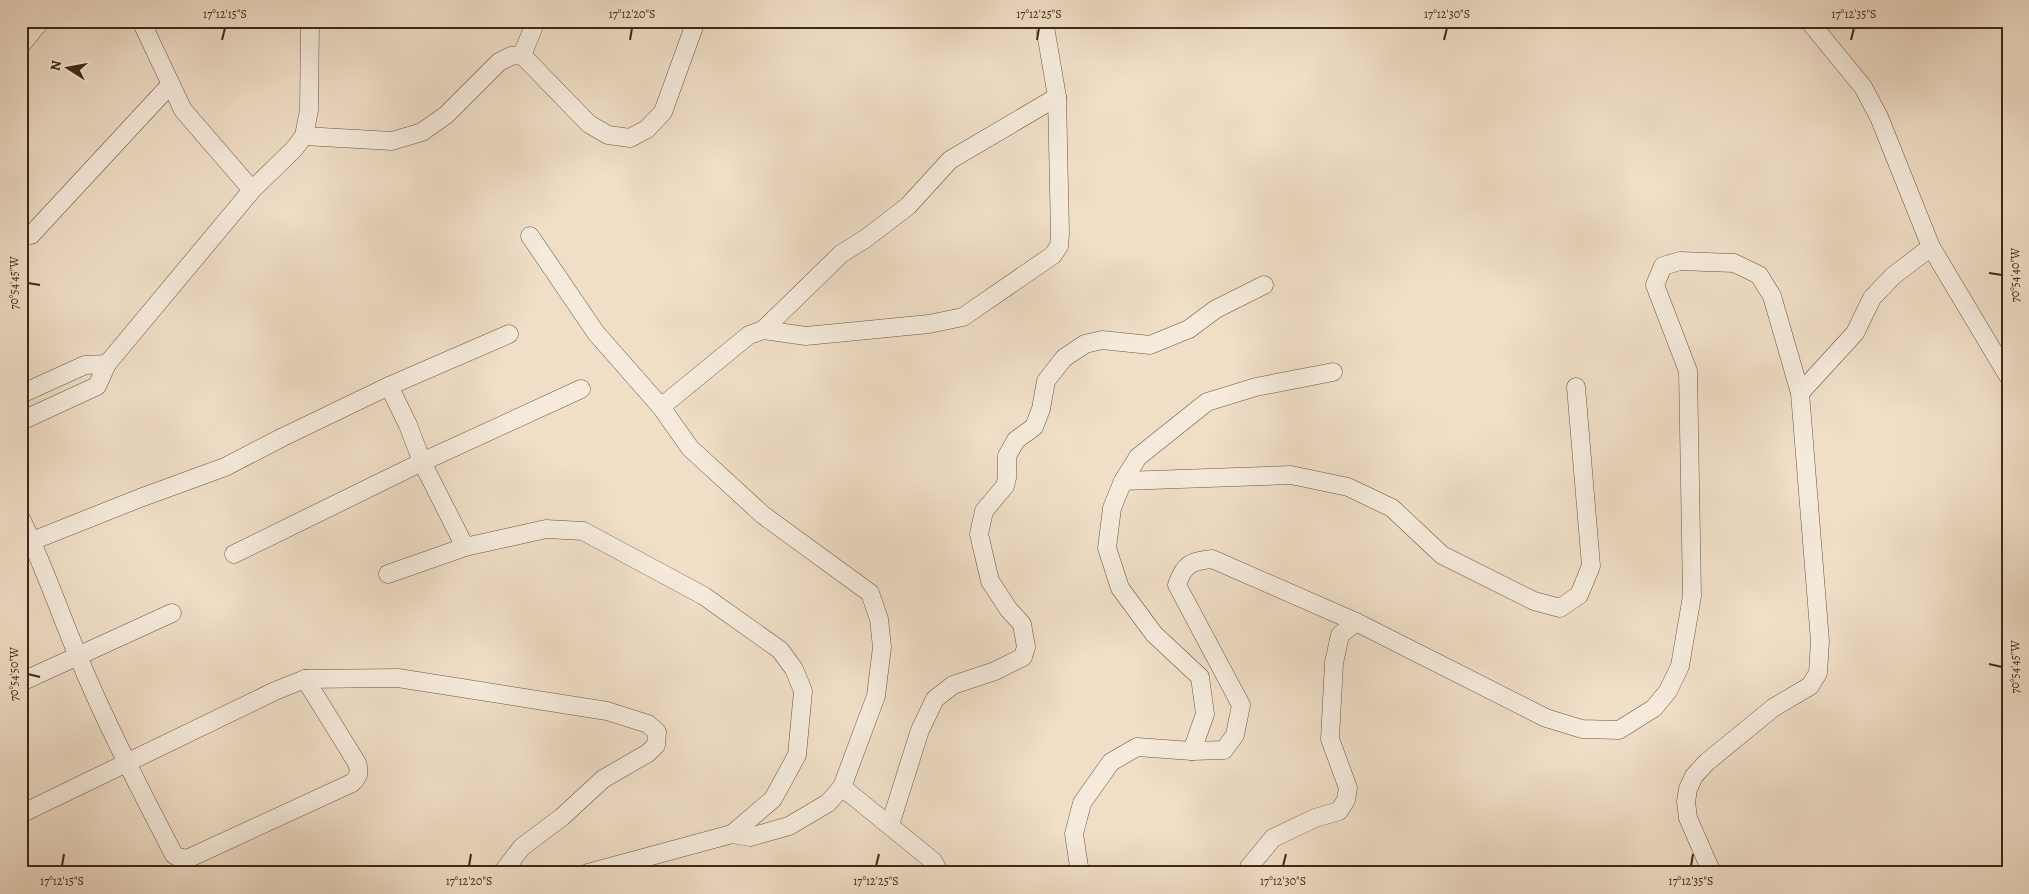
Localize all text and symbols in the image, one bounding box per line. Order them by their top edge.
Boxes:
text: 17°12'15"S [203,6,247,22]
text: 17°12'20"S [609,6,655,22]
text: 17°12'25"S [1016,6,1062,22]
text: 17°12'30"S [1424,6,1470,22]
text: 17°12'35"S [1832,6,1876,22]
north arrow [42,42,92,92]
text: N [45,59,66,72]
text: 70°54'40"W [2007,247,2023,302]
text: 70°54'45"W [6,256,22,310]
text: 70°54'45"W [2007,640,2023,694]
text: 70°54'50"W [6,646,22,701]
text: 17°12'15"S [40,873,84,889]
text: 17°12'20"S [446,873,492,889]
text: 17°12'25"S [853,873,899,889]
text: 17°12'30"S [1260,873,1306,889]
text: 17°12'35"S [1669,873,1713,889]

